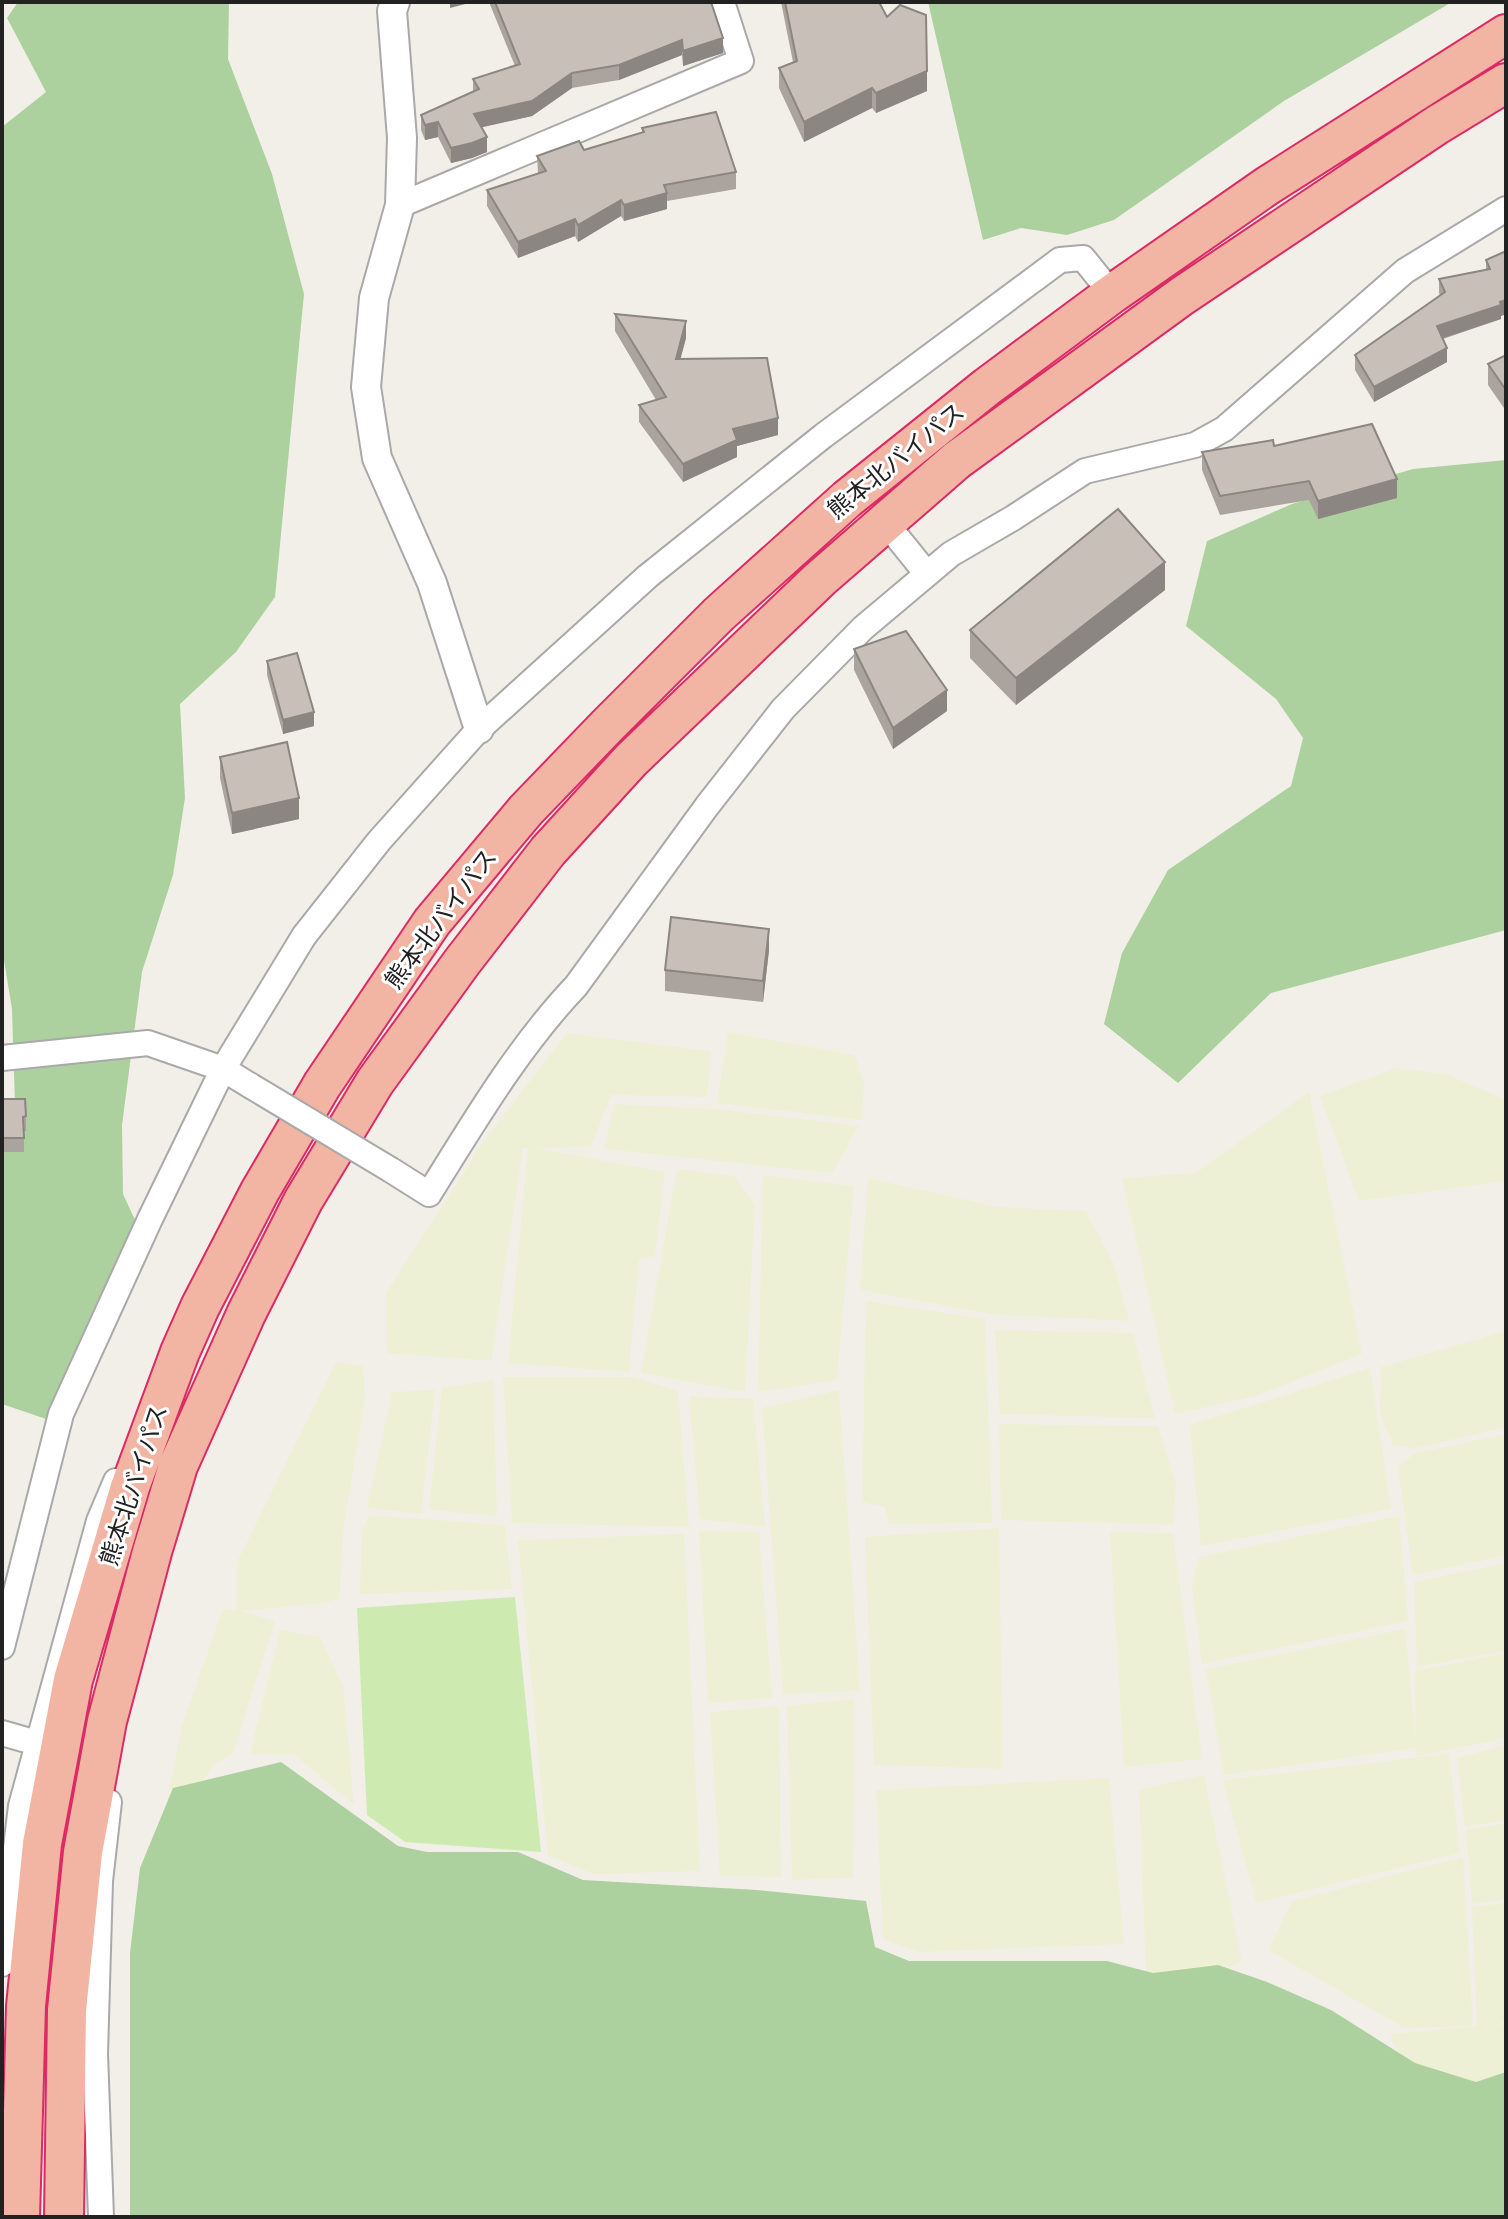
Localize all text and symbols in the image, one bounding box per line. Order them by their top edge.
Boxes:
street label: 熊本北バイパス [821,397,969,524]
street label: 熊本北バイパス [379,843,502,994]
street label: 熊本北バイパス [94,1401,172,1569]

